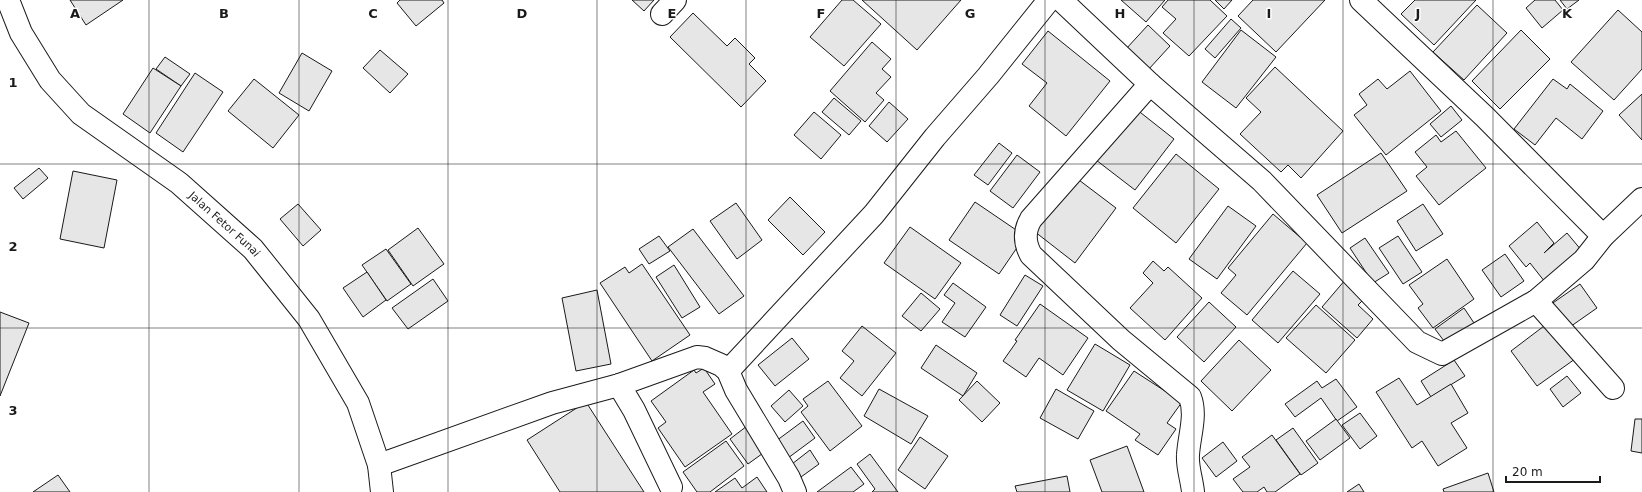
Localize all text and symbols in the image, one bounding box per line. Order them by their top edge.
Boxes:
text: A [70,6,80,21]
text: B [219,6,229,21]
text: C [368,6,378,21]
text: D [517,6,528,21]
text: E [668,6,676,21]
text: F [817,6,825,21]
text: G [965,6,975,21]
text: H [1115,6,1125,21]
text: I [1267,6,1271,21]
text: J [1415,6,1420,21]
text: K [1562,6,1573,21]
text: 1 [8,75,18,90]
street label: Jalan Fetor Funai [185,188,263,260]
text: 2 [8,239,18,254]
text: 3 [8,403,18,418]
scale bar [1506,458,1600,484]
text: 20 m [1512,465,1543,479]

